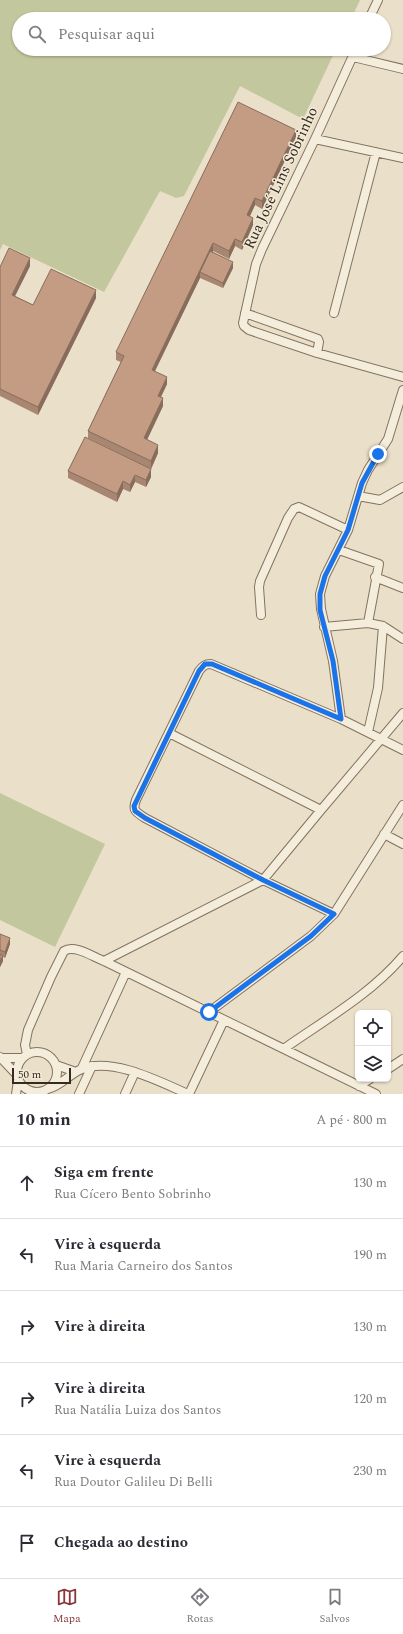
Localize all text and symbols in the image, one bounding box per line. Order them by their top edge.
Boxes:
search box [12,12,391,56]
icon: search [26,23,48,45]
text: Pesquisar aqui [58,23,155,46]
street label: Rua José Lins Sobrinho [238,103,324,253]
route end [369,445,387,463]
route start [200,1003,218,1021]
map controls [355,1010,391,1082]
button: locate [355,1010,391,1046]
button: layers [355,1046,391,1082]
scale bar [12,1066,71,1085]
text: 50 m [18,1066,41,1083]
text: 10 min [16,1107,71,1133]
text: A pé · 800 m [317,1110,387,1130]
text: Siga em frente [54,1161,154,1184]
icon: ahead [16,1172,38,1194]
text: 130 m [353,1173,387,1193]
text: Rua Cícero Bento Sobrinho [54,1184,211,1204]
text: Vire à esquerda [54,1233,161,1256]
icon: left [16,1244,38,1266]
text: 190 m [353,1245,387,1265]
text: Rua Maria Carneiro dos Santos [54,1256,233,1276]
text: Vire à direita [54,1315,145,1338]
icon: right [16,1316,38,1338]
text: 130 m [353,1317,387,1337]
text: Vire à direita [54,1377,145,1400]
icon: right [16,1388,38,1410]
text: 120 m [353,1389,387,1409]
text: Rua Natália Luiza dos Santos [54,1400,221,1420]
text: Vire à esquerda [54,1449,161,1472]
icon: left [16,1460,38,1482]
text: 230 m [353,1461,387,1481]
text: Rua Doutor Galileu Di Belli [54,1472,213,1492]
text: Chegada ao destino [54,1531,188,1554]
icon: arrive [16,1532,38,1554]
tab: Mapa [53,1586,81,1627]
tab: Rotas [186,1586,214,1627]
tab: Salvos [319,1586,350,1627]

